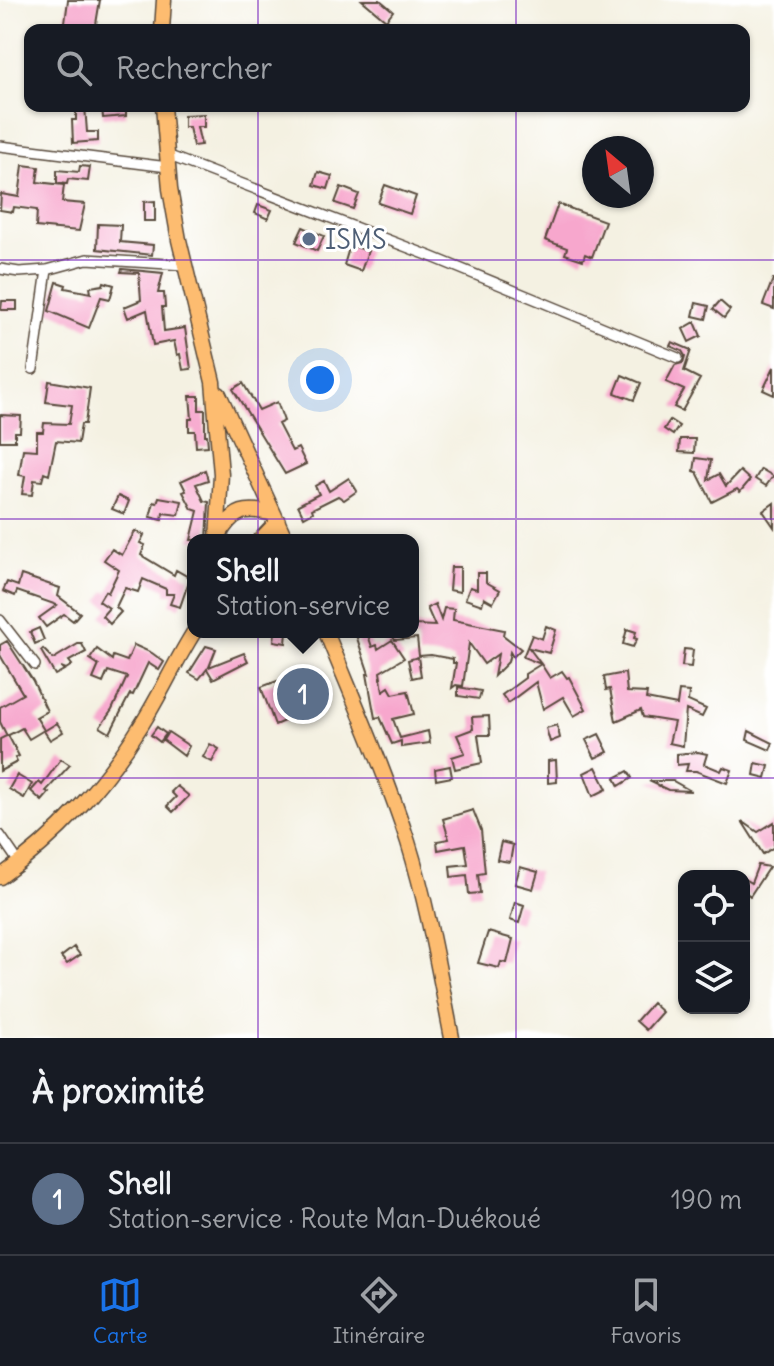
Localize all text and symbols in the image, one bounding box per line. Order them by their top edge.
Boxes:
search box [24,24,750,112]
icon: search [52,46,96,90]
text: Rechercher [116,49,272,87]
north arrow [582,136,654,208]
place label: ISMS [325,223,386,256]
marker: ISMS [300,230,318,248]
your location [300,360,340,400]
popup [187,534,419,638]
text: Shell [216,551,280,589]
text: Station-service [216,589,390,622]
pin: 1 [277,664,329,724]
map controls [678,870,750,1014]
button: locate [678,870,750,942]
button: layers [678,942,750,1014]
text: À proximité [32,1069,205,1112]
text: Shell [108,1164,172,1202]
text: 1 [53,1183,63,1216]
text: 190 m [671,1183,742,1216]
text: Station-service · Route Man-Duékoué [108,1202,541,1235]
tab: Carte [93,1273,148,1349]
tab: Itinéraire [333,1273,425,1349]
tab: Favoris [610,1273,681,1349]

